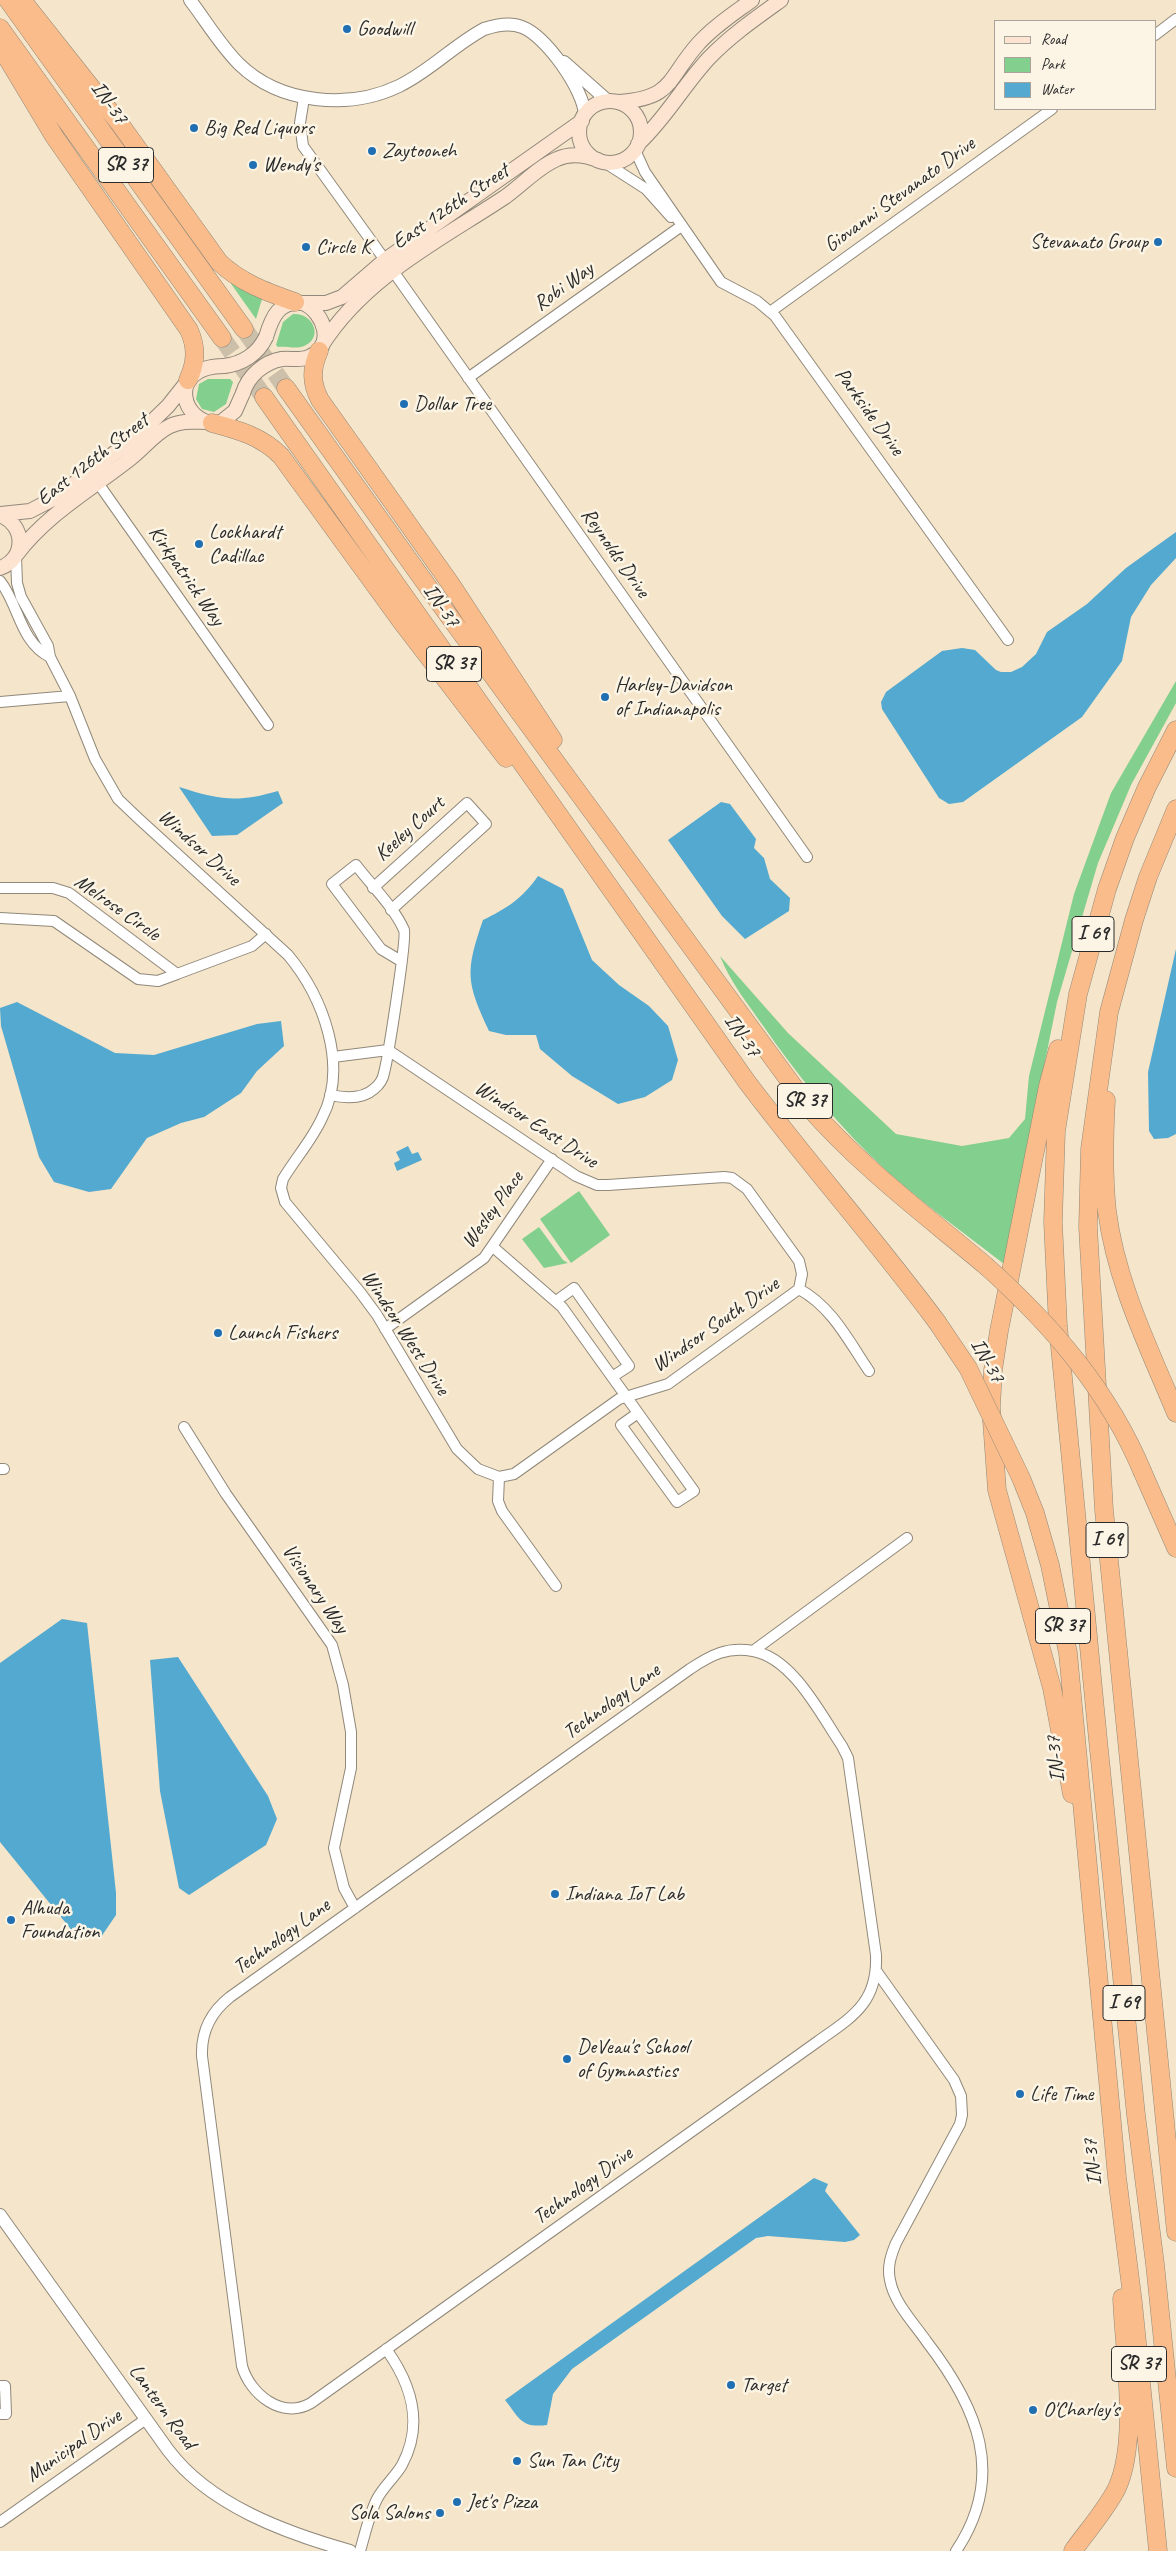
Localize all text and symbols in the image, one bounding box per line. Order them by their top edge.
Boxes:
place label: Goodwill [357,16,412,42]
legend [994,20,1156,110]
marker: Goodwill [341,23,353,35]
text: Road [1041,30,1066,49]
text: Park [1041,55,1065,74]
street label: IN-37 [85,77,133,129]
text: Water [1041,80,1074,99]
place label: Big Red Liquors [204,115,314,141]
marker: Big Red Liquors [188,122,200,134]
street label: Giovanni Stevanato Drive [820,132,980,258]
place label: Zaytooneh [382,138,456,164]
marker: Zaytooneh [366,145,378,157]
road number: SR 37 [98,148,154,182]
place label: Wendy's [263,152,320,178]
marker: Wendy's [247,159,259,171]
street label: East 126th Street [388,159,514,255]
place label: Stevanato Group [1030,229,1148,255]
place label: Circle K [316,234,371,260]
marker: Stevanato Group [1152,236,1164,248]
marker: Circle K [300,241,312,253]
street label: Robi Way [529,257,599,317]
street label: Parkside Drive [829,363,909,461]
place label: Dollar Tree [414,391,491,417]
marker: Dollar Tree [398,398,410,410]
street label: East 126th Street [32,408,154,512]
street label: Reynolds Drive [575,503,655,603]
place label: Lockhardt Cadillac [209,519,281,569]
street label: Kirkpatrick Way [142,521,230,631]
marker: Lockhardt Cadillac [193,538,205,550]
street label: IN-37 [417,579,465,633]
road number: SR 37 [426,646,482,682]
place label: Harley-Davidson of Indianapolis [615,672,732,722]
marker: Harley-Davidson of Indianapolis [599,691,611,703]
street label: Keeley Court [370,791,450,867]
street label: Windsor Drive [153,804,245,892]
street label: Melrose Circle [69,869,165,947]
road number: I 69 [1072,916,1114,952]
street label: IN-37 [718,1009,766,1063]
street label: Windsor East Drive [470,1076,602,1174]
road number: SR 37 [778,1084,832,1118]
street label: Wesley Place [457,1167,529,1253]
street label: Windsor West Drive [355,1266,455,1400]
street label: Windsor South Drive [648,1272,784,1378]
place label: Launch Fishers [228,1320,337,1346]
marker: Launch Fishers [212,1327,224,1339]
street label: IN-37 [964,1334,1010,1388]
road number: I 69 [1086,1522,1128,1558]
street label: Visionary Way [276,1540,354,1638]
road number: SR 37 [1036,1608,1090,1644]
street label: Technology Lane [559,1658,665,1746]
street label: IN-37 [1041,1734,1071,1784]
place label: Indiana IoT Lab [565,1881,684,1907]
marker: Indiana IoT Lab [549,1888,561,1900]
street label: Technology Lane [229,1893,335,1981]
place label: Alhuda Foundation [21,1895,99,1945]
marker: Alhuda Foundation [5,1914,17,1926]
road number: I 69 [1103,1986,1145,2020]
place label: DeVeau's School of Gymnastics [577,2034,689,2084]
marker: DeVeau's School of Gymnastics [561,2053,573,2065]
place label: Life Time [1030,2081,1093,2107]
marker: Life Time [1014,2088,1026,2100]
street label: IN-37 [1078,2137,1108,2187]
street label: Technology Drive [528,2141,638,2231]
road number: SR 37 [1112,2346,1166,2382]
street label: Lantern Road [123,2360,201,2454]
place label: Target [741,2372,787,2398]
marker: Target [725,2379,737,2391]
place label: O'Charley's [1043,2397,1119,2423]
street label: Municipal Drive [21,2404,127,2488]
marker: O'Charley's [1027,2404,1039,2416]
place label: Sun Tan City [527,2448,618,2474]
marker: Sun Tan City [511,2455,523,2467]
place label: Jet's Pizza [467,2489,537,2515]
marker: Jet's Pizza [451,2496,463,2508]
place label: Sola Salons [349,2500,430,2526]
marker: Sola Salons [434,2507,446,2519]

